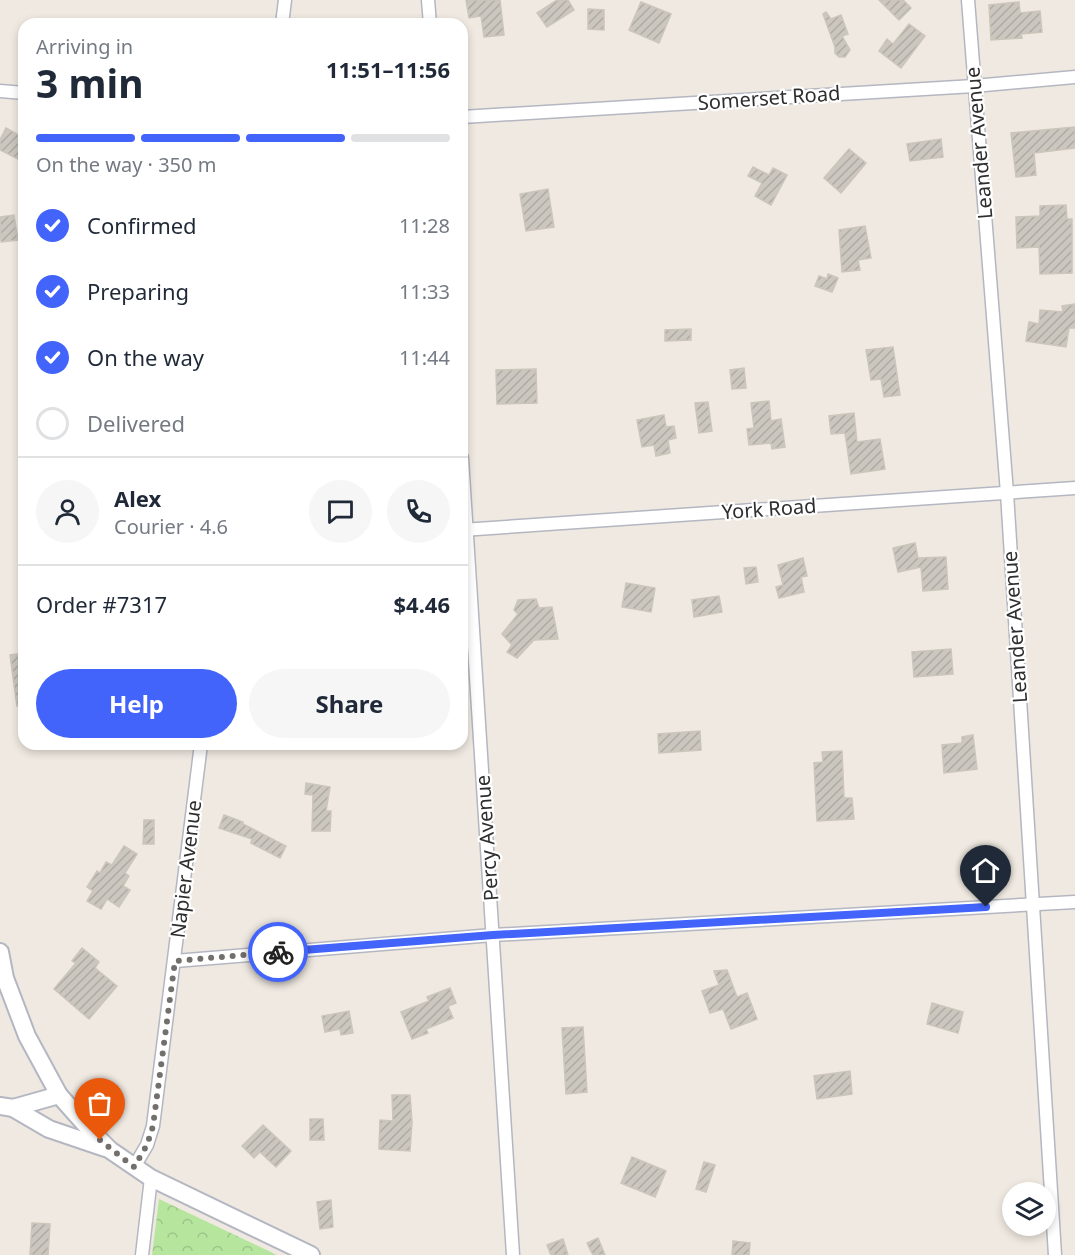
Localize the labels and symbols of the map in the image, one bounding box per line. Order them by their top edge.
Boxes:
street label: Leander Avenue [958,66,999,220]
street label: Somerset Road [697,79,841,116]
street label: York Road [721,492,817,525]
street label: Leander Avenue [996,550,1033,704]
street label: Percy Avenue [469,774,504,902]
street label: Napier Avenue [164,798,207,939]
pin [960,845,1011,907]
courier [248,922,308,982]
pin [74,1078,125,1140]

